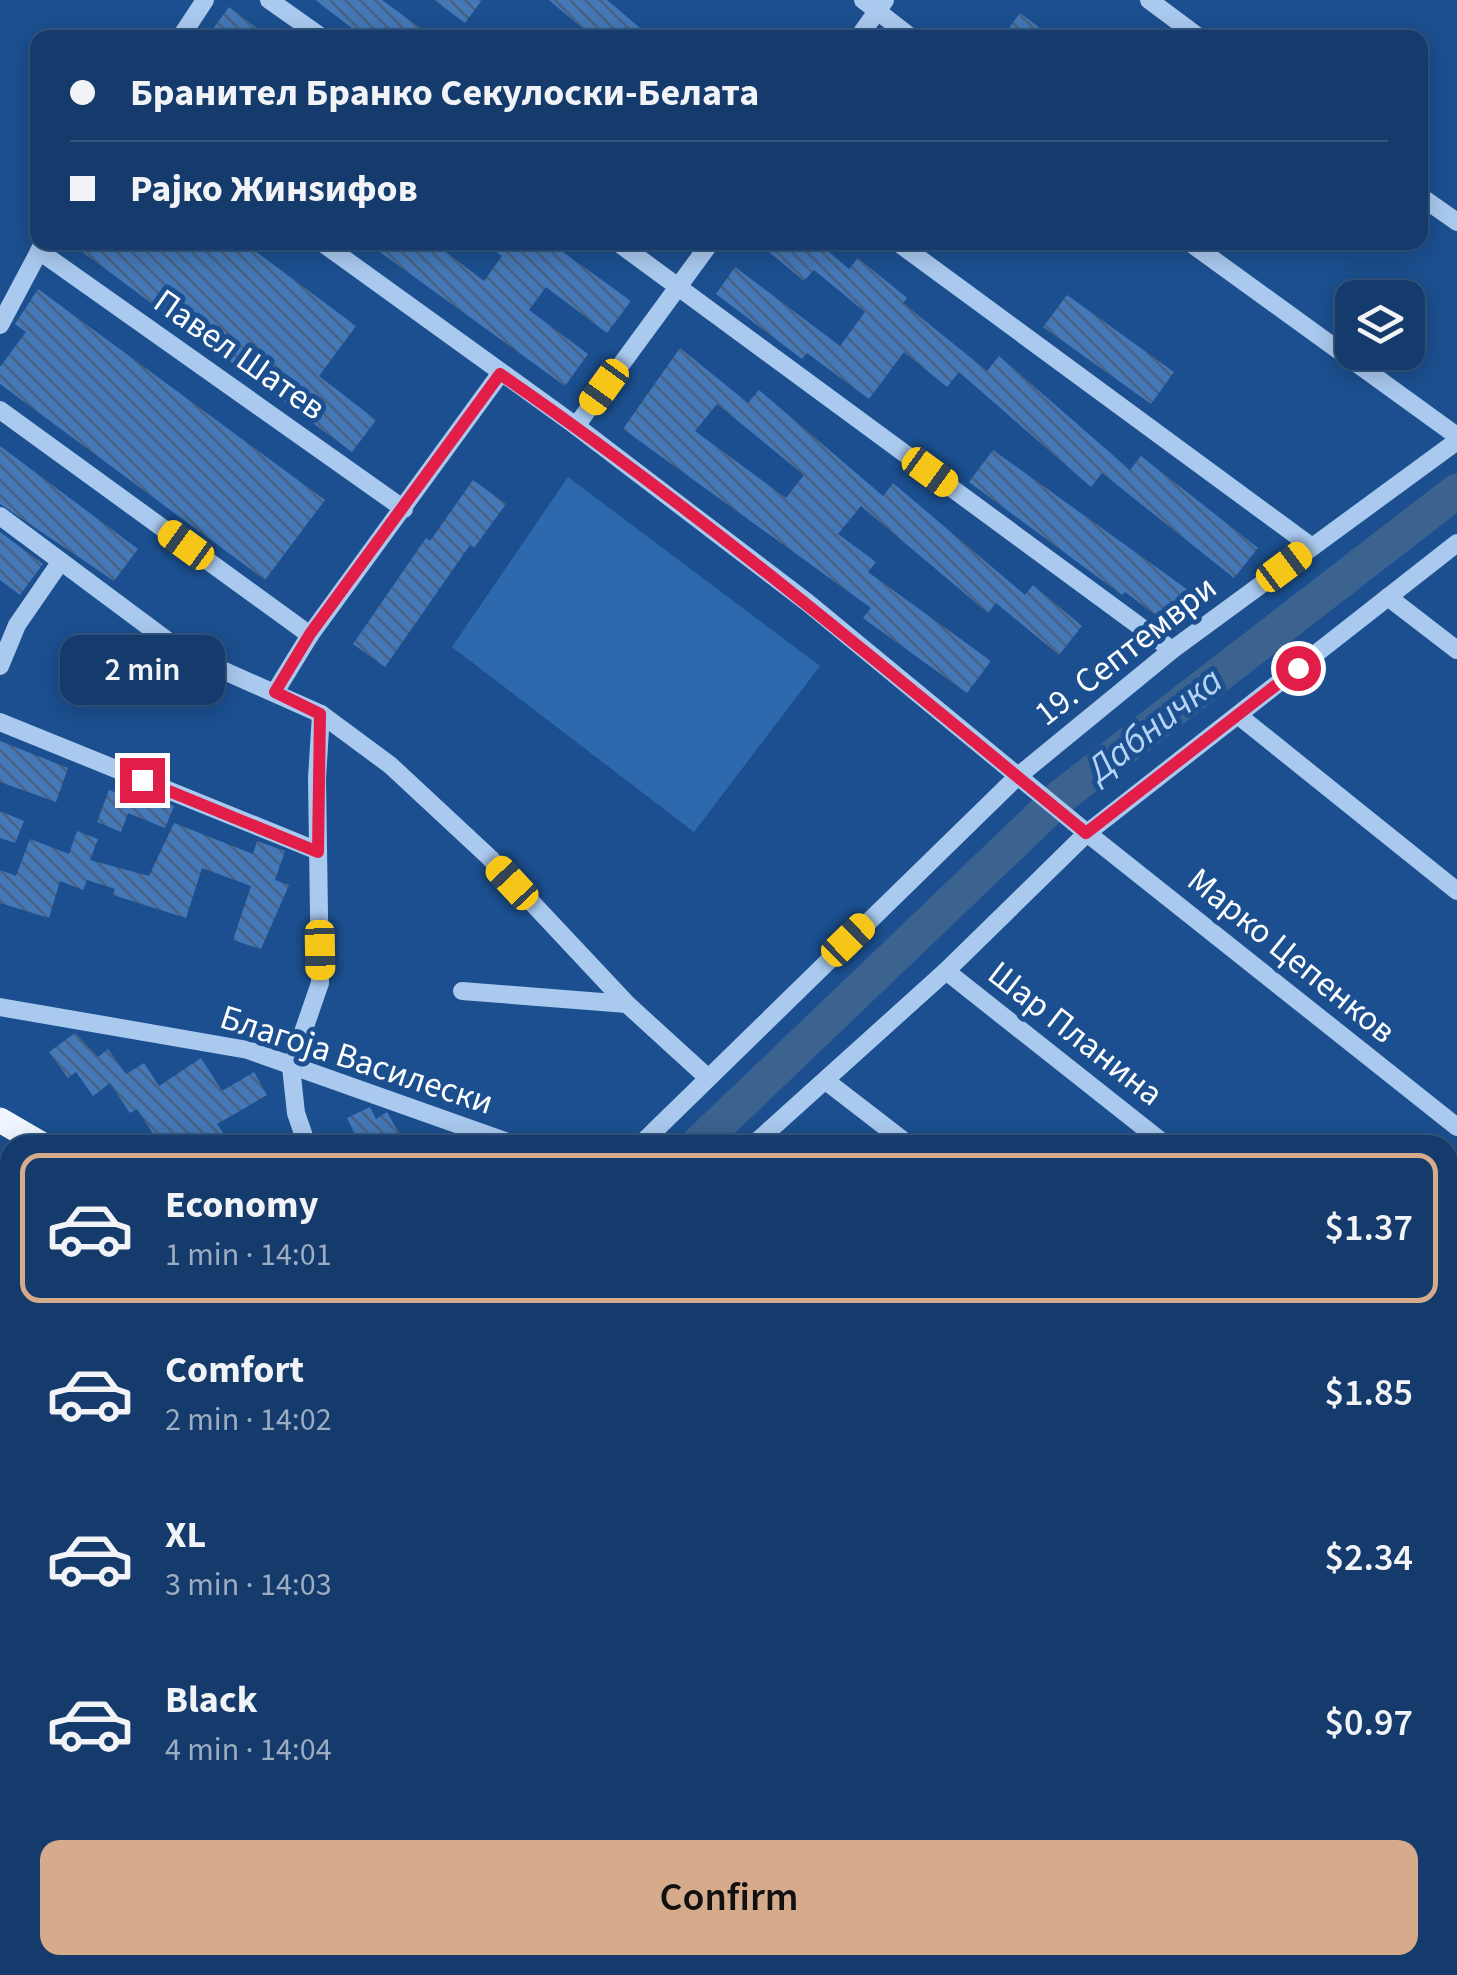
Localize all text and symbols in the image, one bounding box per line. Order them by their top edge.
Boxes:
text: Бранител Бранко Секулоски-Белата [130,66,759,120]
text: Рајко Жинѕифов [130,162,418,216]
street label: Павел Шатев [143,277,336,433]
map controls [1335,280,1425,370]
button: layers [1335,280,1425,370]
car [574,354,634,420]
car [897,442,963,502]
car [153,515,219,575]
car [1251,537,1317,597]
street label: 19. Септември [1024,564,1227,738]
callout: 2 min [59,635,224,705]
route start [1276,646,1321,691]
text: 2 min [104,647,181,693]
water label: Дабничка [1073,654,1234,797]
route end [120,758,165,803]
car [481,851,543,915]
street label: Марко Цепенков [1176,856,1406,1055]
car [816,908,880,972]
car [304,920,336,980]
street label: Шар Планина [977,949,1174,1118]
street label: Благоја Василески [214,992,500,1128]
text: Economy [165,1178,318,1232]
icon: car [45,1183,135,1273]
text: $1.37 [1325,1201,1413,1255]
text: 1 min · 14:01 [165,1232,332,1278]
text: Comfort [165,1343,304,1397]
icon: car [45,1348,135,1438]
text: $1.85 [1325,1366,1413,1420]
text: 2 min · 14:02 [165,1397,332,1443]
text: XL [165,1508,206,1562]
icon: car [45,1513,135,1603]
text: $2.34 [1325,1531,1413,1585]
text: 3 min · 14:03 [165,1562,332,1608]
text: Black [165,1673,258,1727]
icon: car [45,1678,135,1768]
text: $0.97 [1325,1696,1413,1750]
text: 4 min · 14:04 [165,1727,332,1773]
button: Confirm [40,1840,1418,1955]

